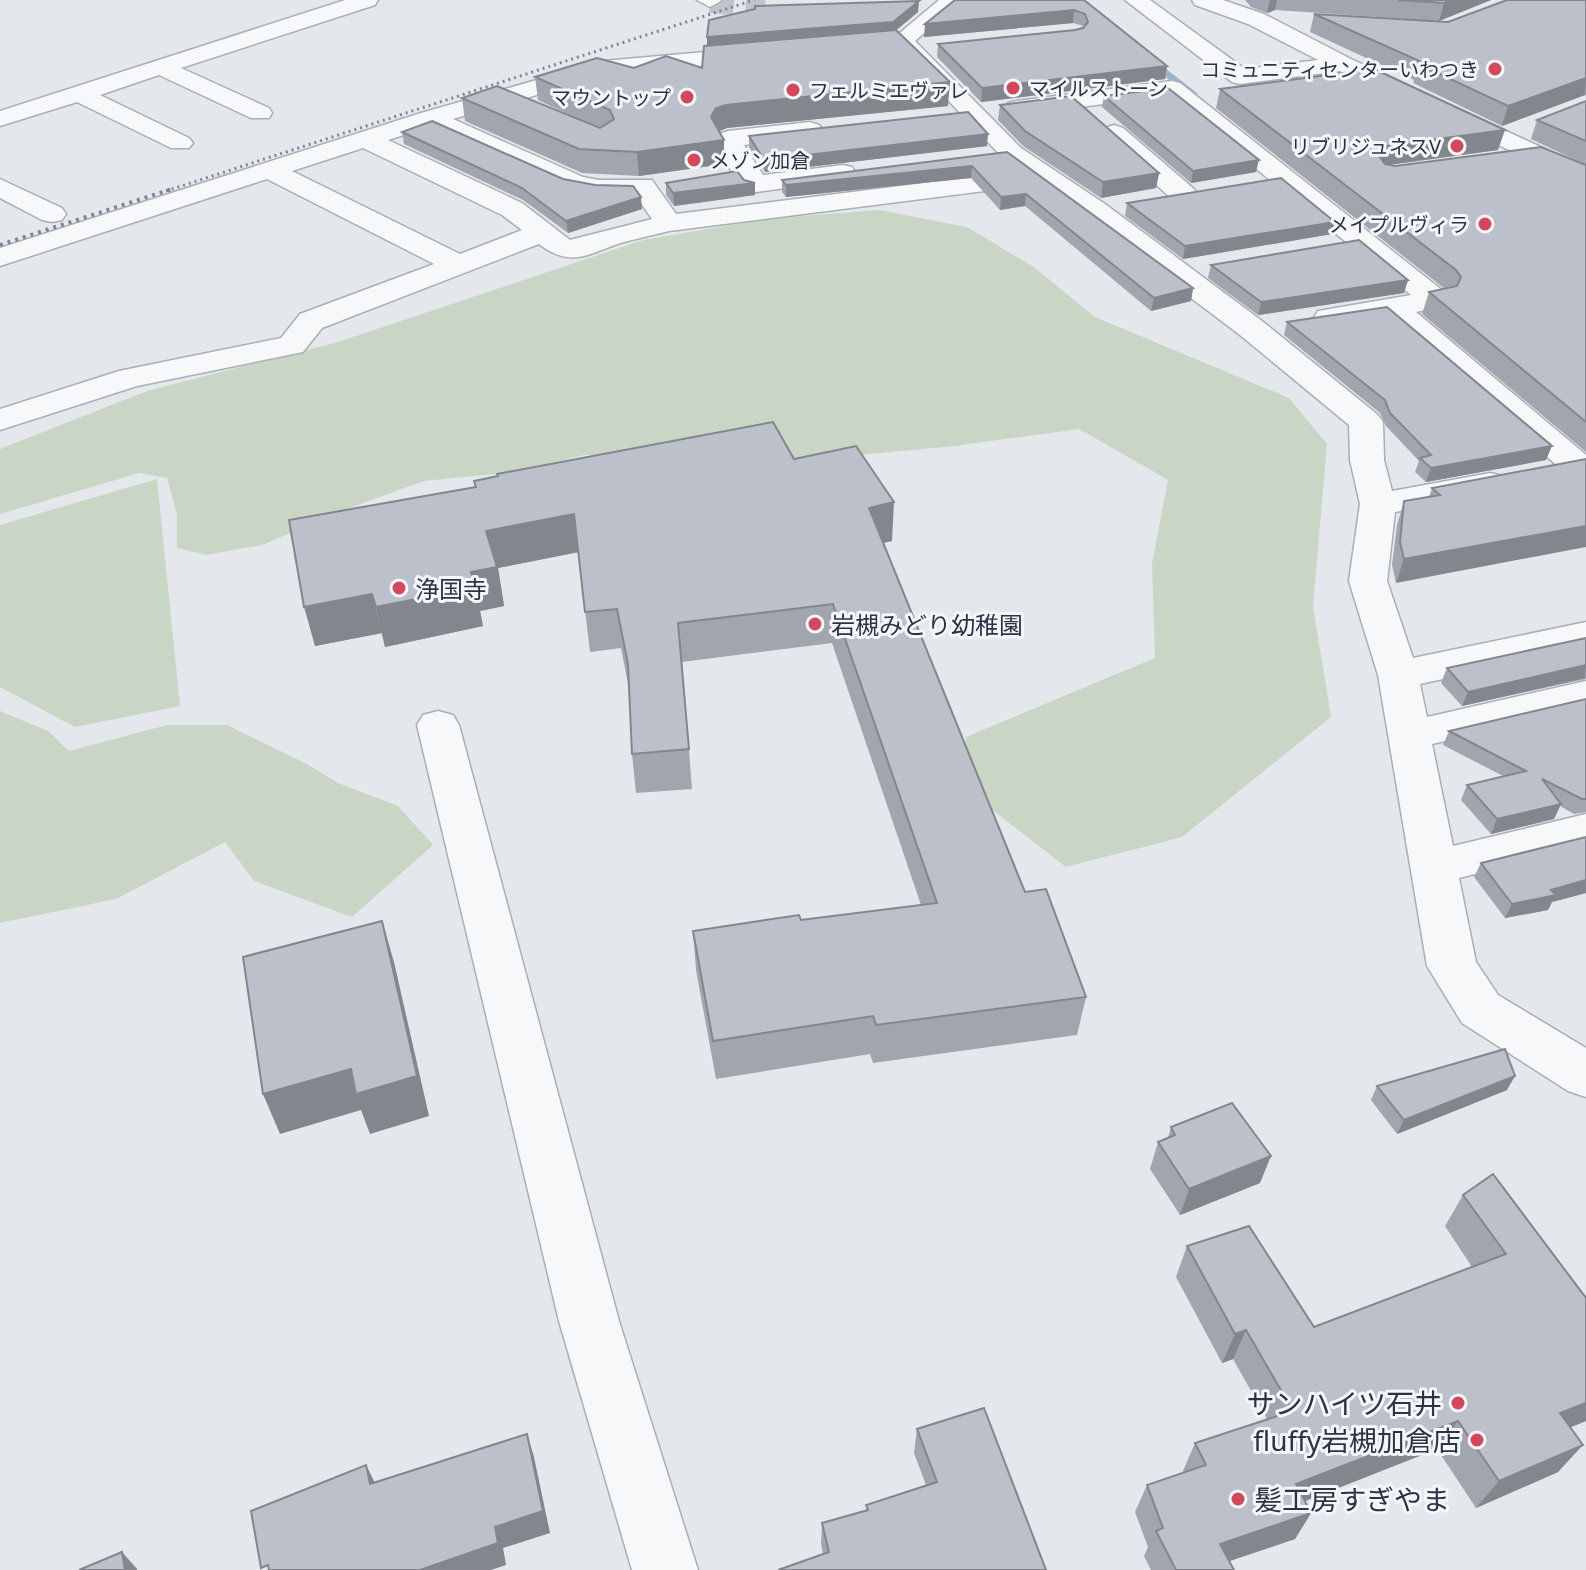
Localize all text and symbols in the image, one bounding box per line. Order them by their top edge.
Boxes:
place label: コミュニティセンターいわつき [1200,56,1479,83]
marker: コミュニティセンターいわつき [1486,60,1504,78]
place label: マイルストーン [1029,75,1168,102]
place label: フェルミエヴァレ [809,77,969,104]
marker: マイルストーン [1004,79,1022,97]
marker: フェルミエヴァレ [784,81,802,99]
place label: マウントップ [551,84,671,111]
marker: マウントップ [678,88,696,106]
place label: リブリジュネスV [1290,133,1441,160]
marker: リブリジュネスV [1448,137,1466,155]
place label: メゾン加倉 [710,147,810,174]
marker: メゾン加倉 [685,151,703,169]
place label: メイプルヴィラ [1329,211,1469,238]
marker: メイプルヴィラ [1476,215,1494,233]
place label: 浄国寺 [415,572,487,605]
marker: 浄国寺 [390,579,408,597]
place label: 岩槻みどり幼稚園 [831,608,1023,641]
marker: 岩槻みどり幼稚園 [806,615,824,633]
place label: サンハイツ石井 [1247,1384,1442,1422]
marker: サンハイツ石井 [1449,1394,1467,1412]
place label: fluffy岩槻加倉店 [1253,1421,1461,1459]
marker: fluffy岩槻加倉店 [1468,1431,1486,1449]
place label: 髪工房すぎやま [1254,1480,1450,1518]
marker: 髪工房すぎやま [1229,1490,1247,1508]

